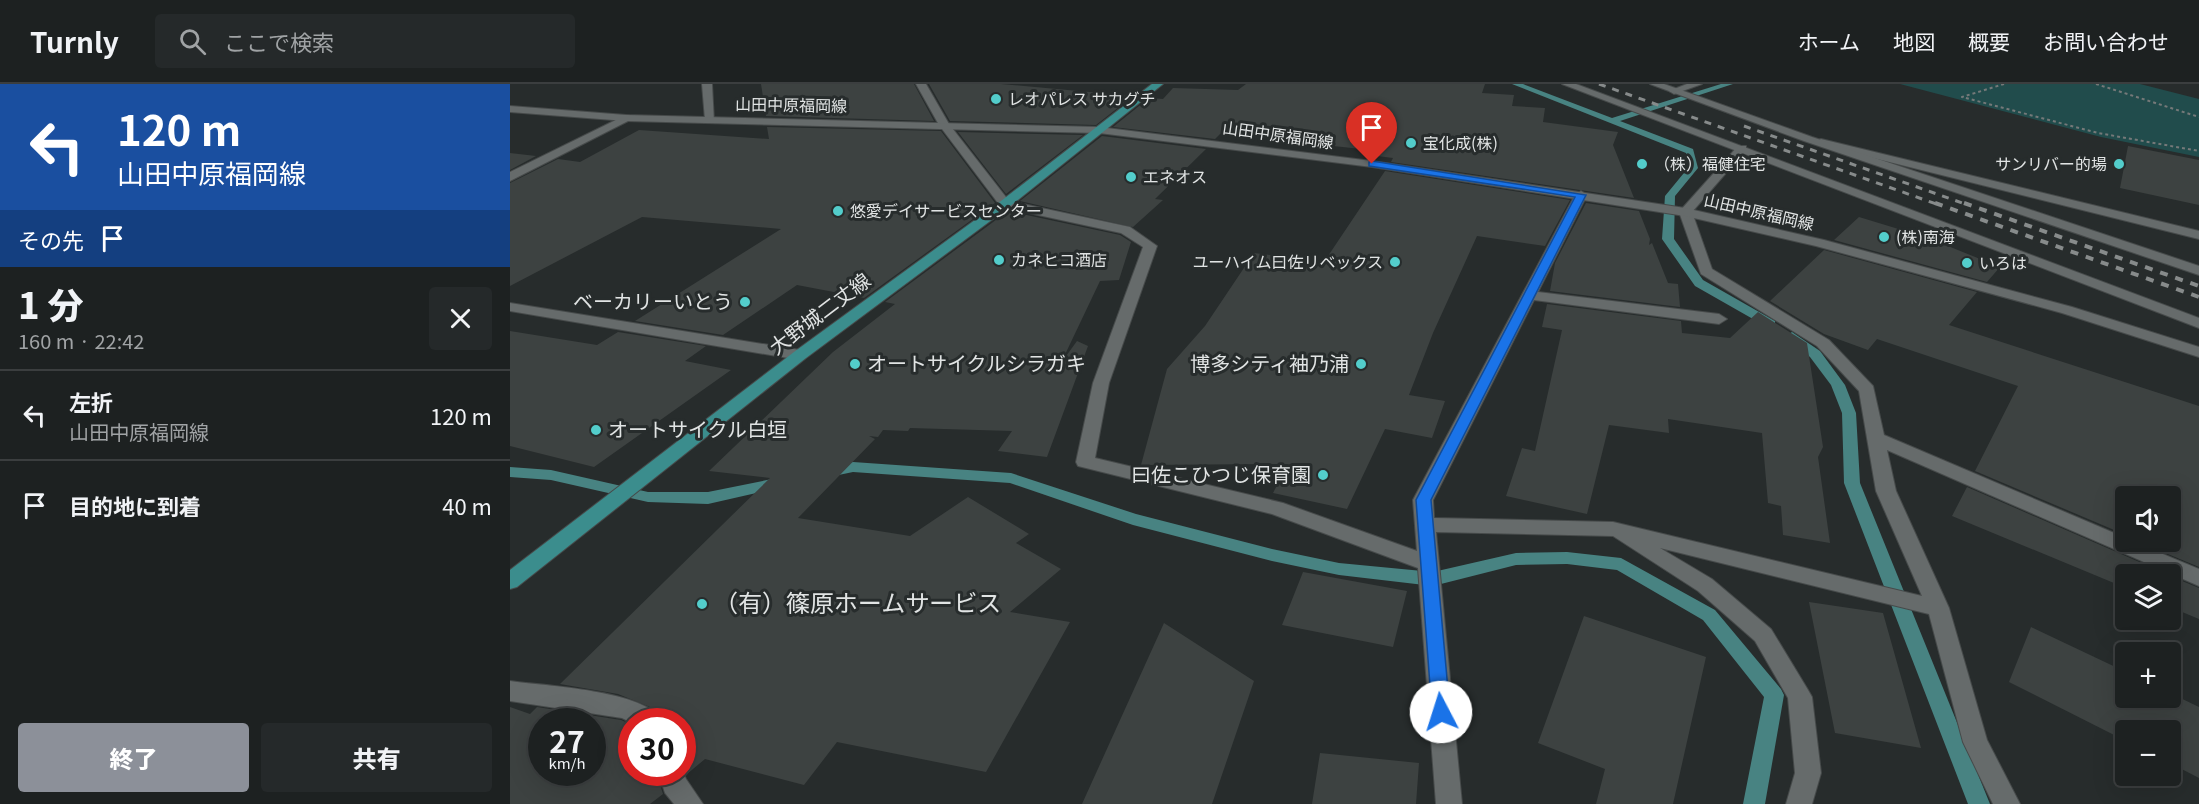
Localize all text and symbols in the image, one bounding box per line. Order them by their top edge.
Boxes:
search box [155,14,575,68]
text: Turnly [30,21,119,61]
icon: search [176,25,209,58]
text: ここで検索 [224,25,334,57]
text: ホーム [1798,26,1860,56]
text: 地図 [1893,26,1935,56]
text: 概要 [1968,26,2010,56]
text: お問い合わせ [2043,26,2169,56]
place label: レオパレス サカグチ [1008,86,1156,110]
street label: 山田中原福岡線 [735,91,847,117]
marker: レオパレス サカグチ [989,92,1003,106]
text: 120 m [117,97,241,158]
pin [1346,102,1397,164]
icon: left [18,108,96,186]
icon: arrive [1355,111,1388,144]
street label: 山田中原福岡線 [1221,114,1335,154]
place label: 宝化成(株) [1423,130,1498,154]
marker: 宝化成(株) [1404,136,1418,150]
place label: （株）福健住宅 [1654,151,1766,175]
place label: サンリバー的場 [1995,151,2107,175]
text: 山田中原福岡線 [117,153,306,192]
marker: （株）福健住宅 [1635,157,1649,171]
marker: サンリバー的場 [2112,157,2126,171]
place label: エネオス [1143,164,1207,188]
marker: エネオス [1124,170,1138,184]
street label: 山田中原福岡線 [1702,187,1816,235]
place label: 悠愛デイサービスセンター [850,198,1042,222]
marker: 悠愛デイサービスセンター [831,204,845,218]
icon: arrive [96,222,129,255]
text: その先 [18,223,84,255]
place label: (株)南海 [1896,224,1955,248]
marker: (株)南海 [1877,230,1891,244]
place label: カネヒコ酒店 [1011,247,1107,271]
place label: ユーハイム曰佐リベックス [1192,249,1383,273]
place label: いろは [1979,250,2027,274]
marker: カネヒコ酒店 [992,253,1006,267]
marker: ユーハイム曰佐リベックス [1388,255,1402,269]
marker: いろは [1960,256,1974,270]
street label: 大野城二丈線 [762,265,876,360]
text: 1 分 [18,277,84,329]
place label: ベーカリーいとう [573,286,733,315]
button: close [429,287,492,350]
marker: ベーカリーいとう [738,295,752,309]
text: 160 m · 22:42 [18,326,144,355]
place label: オートサイクルシラガキ [867,348,1086,377]
place label: 博多シティ袖乃浦 [1190,348,1349,377]
marker: オートサイクルシラガキ [848,357,862,371]
marker: 博多シティ袖乃浦 [1354,357,1368,371]
text: 左折 [69,385,113,417]
icon: left [18,399,51,432]
text: 120 m [430,399,492,431]
place label: オートサイクル白垣 [608,414,787,443]
text: 山田中原福岡線 [69,417,209,446]
marker: オートサイクル白垣 [589,423,603,437]
place label: 曰佐こひつじ保育園 [1131,459,1311,488]
marker: 曰佐こひつじ保育園 [1316,468,1330,482]
map controls [2115,486,2181,786]
button: sound [2115,486,2181,552]
icon: arrive [18,489,51,522]
text: 目的地に到着 [69,489,201,521]
text: 40 m [442,489,492,521]
button: layers [2115,564,2181,630]
place label: （有）篠原ホームサービス [714,584,1001,619]
marker: （有）篠原ホームサービス [695,597,709,611]
button: + [2115,642,2181,708]
position arrow [1409,680,1473,744]
speed limit sign: 30 [618,708,696,786]
text: 27 [549,718,585,762]
button: − [2115,720,2181,786]
button: 終了 [18,723,249,792]
button: 共有 [261,723,492,792]
text: km/h [548,752,586,773]

